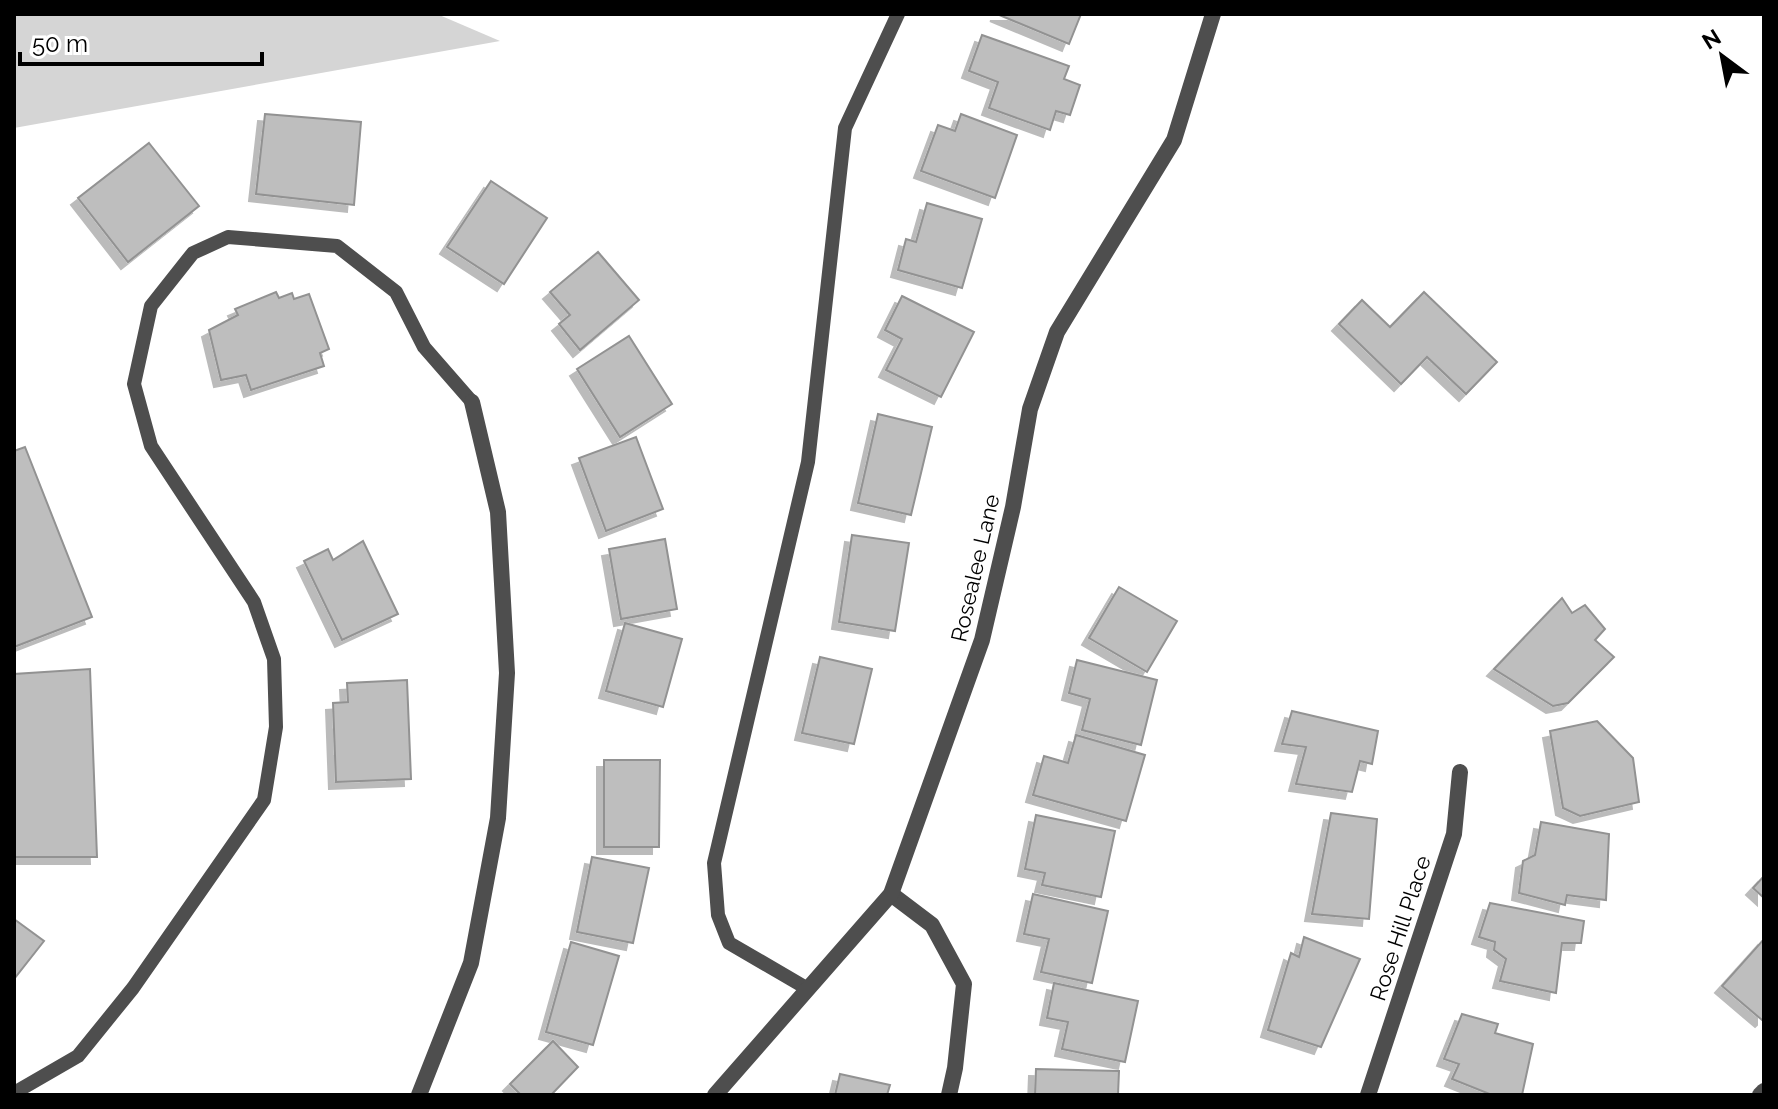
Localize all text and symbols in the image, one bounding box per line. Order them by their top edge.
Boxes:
scale bar [20,16,262,66]
north arrow [1682,16,1762,96]
text: N [1697,24,1725,55]
text: 50 m [32,29,88,58]
street label: Rosealee Lane [945,492,1005,644]
street label: Rose Hill Place [1364,852,1436,1004]

